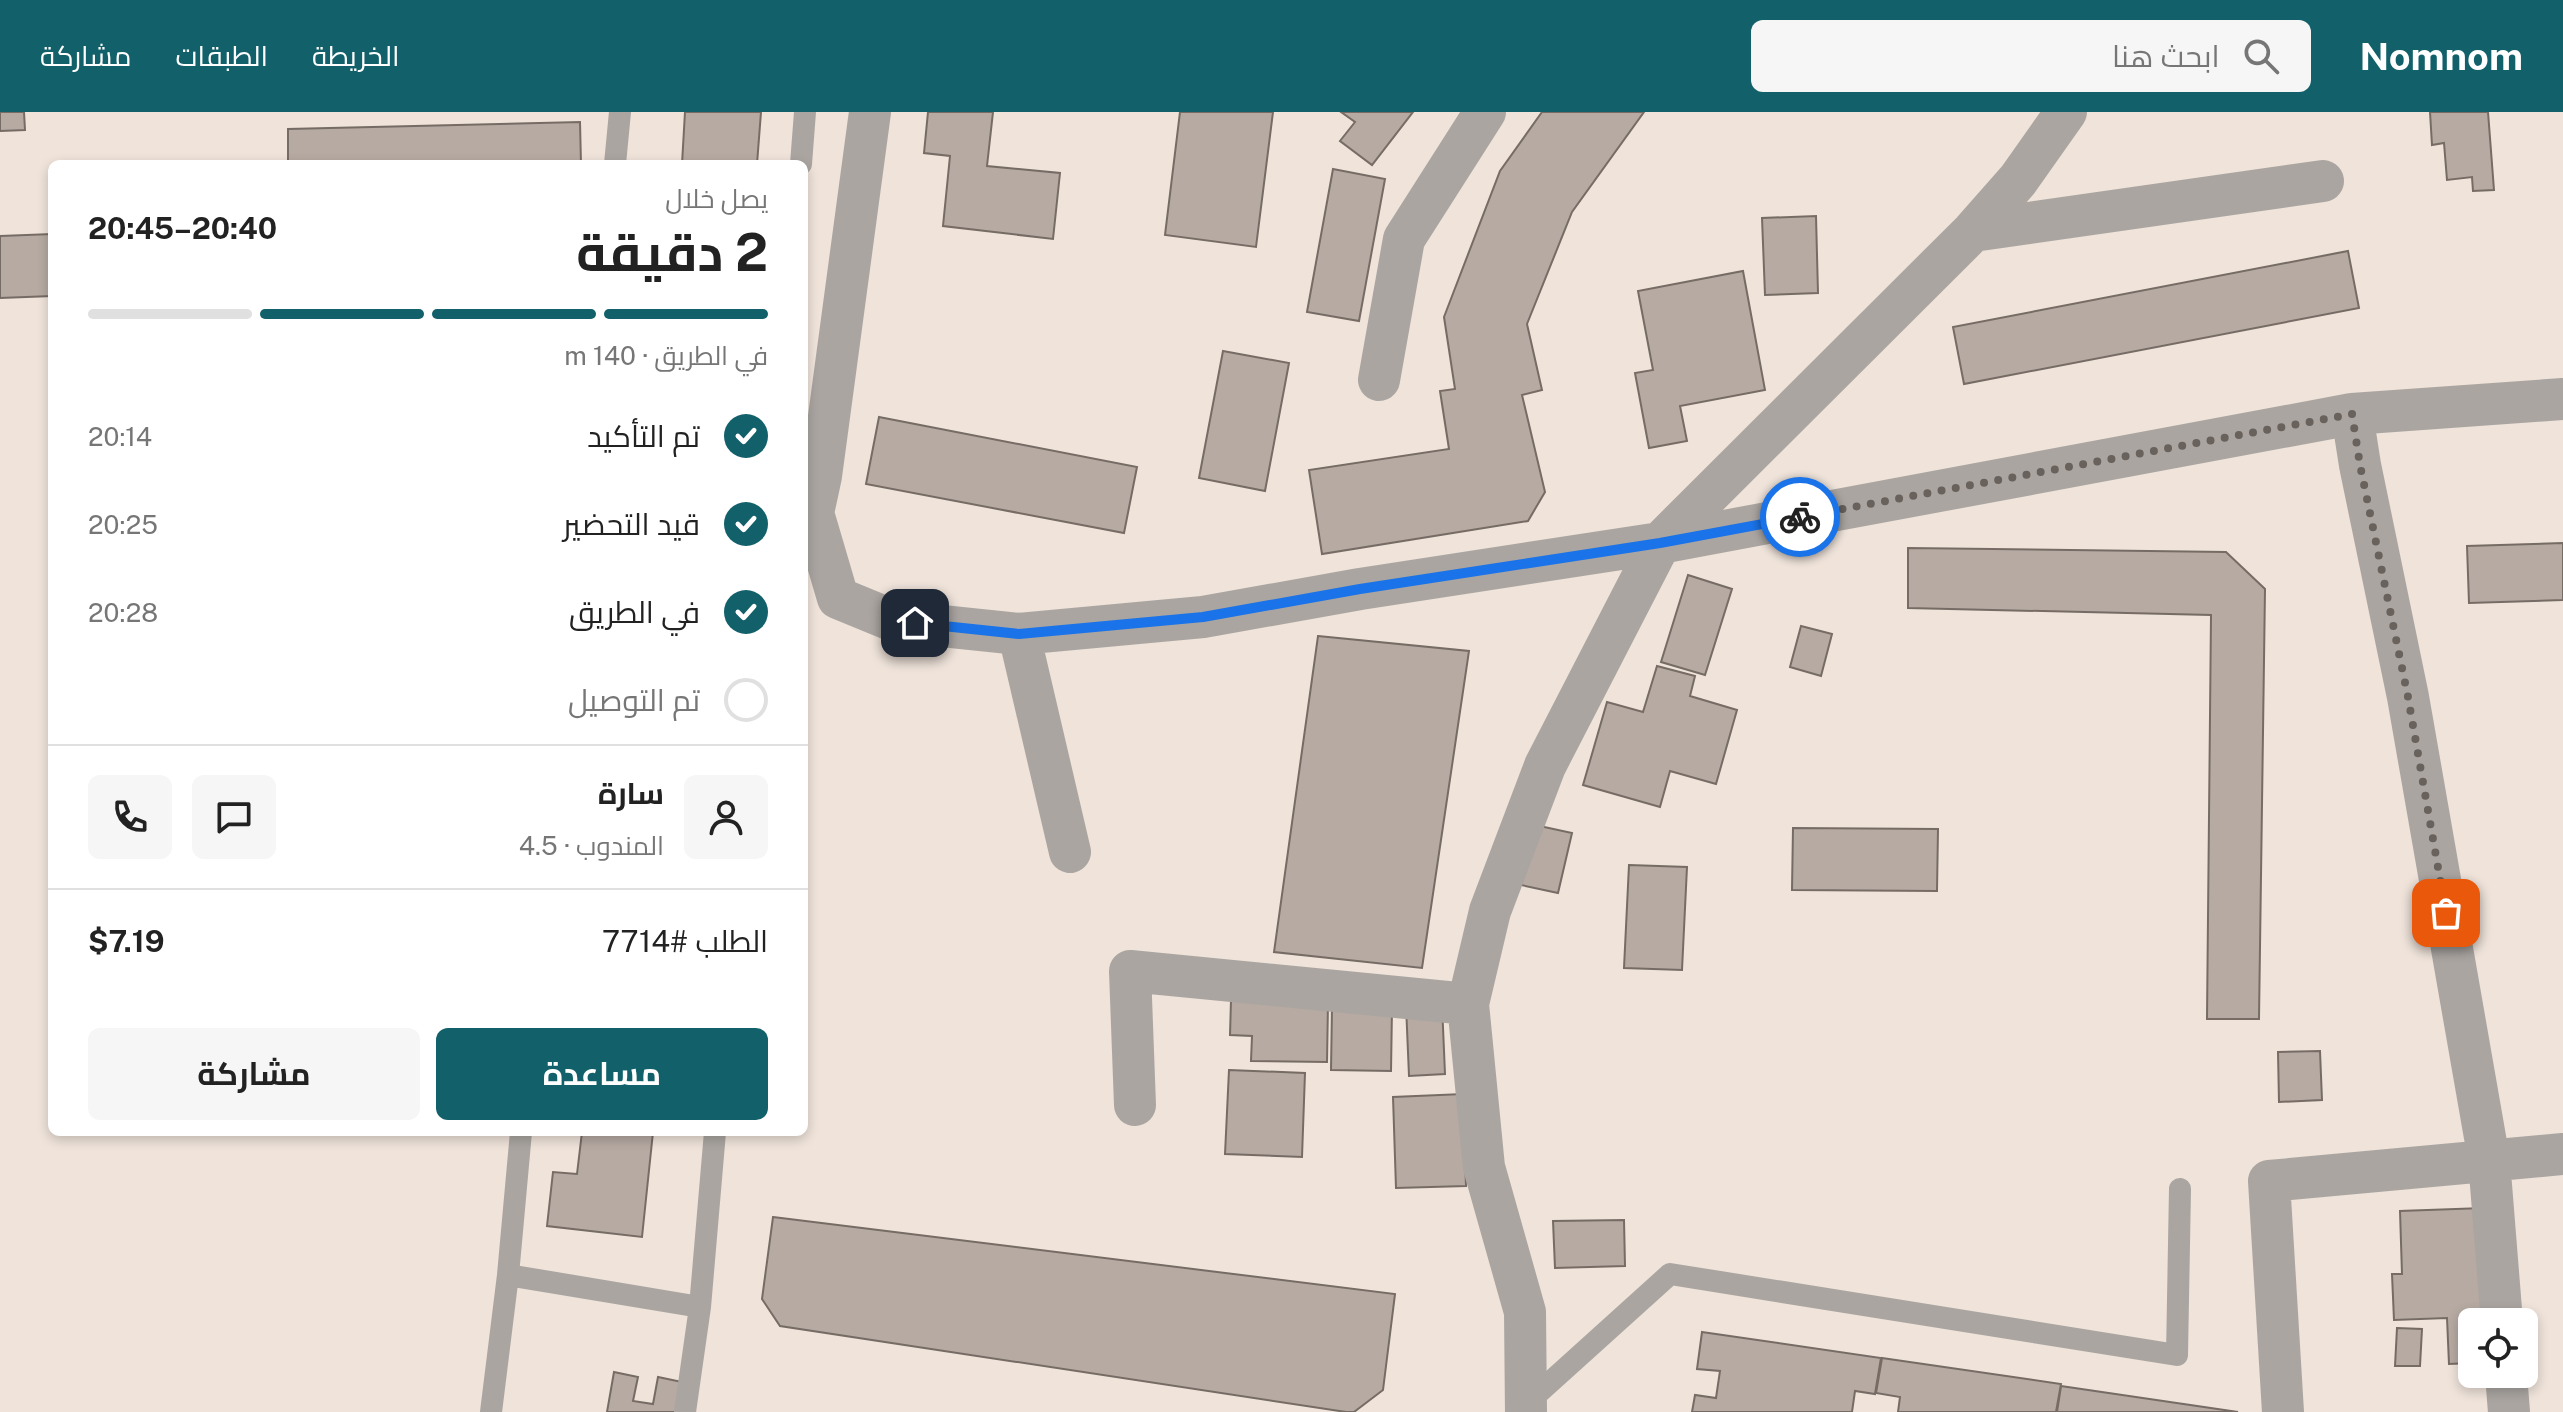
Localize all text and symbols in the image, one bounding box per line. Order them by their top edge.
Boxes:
search box [1751,20,2311,92]
icon: search [2239,34,2283,78]
text: Nomnom [2359,34,2523,79]
text: ابحث هنا [2112,38,2219,74]
text: مشاركة [40,39,131,72]
text: الطبقات [175,39,268,72]
text: الخريطة [312,39,399,72]
text: يصل خلال [665,183,768,214]
text: 20:40–20:45 [88,210,277,246]
text: 2 دقيقة [576,222,768,283]
text: في الطريق · 140 m [564,340,768,371]
icon: check [724,414,768,458]
text: تم التأكيد [587,418,700,454]
text: 20:14 [88,421,152,452]
courier [1760,477,1840,557]
icon: bike [1778,495,1822,539]
icon: check [724,502,768,546]
text: قيد التحضير [563,506,700,542]
text: 20:25 [88,509,158,540]
pin [881,589,949,657]
icon: check [724,590,768,634]
text: في الطريق [569,594,700,630]
text: 20:28 [88,597,158,628]
icon: home [893,601,937,645]
text: تم التوصيل [568,682,700,718]
button: phone [88,775,172,859]
button: chat [192,775,276,859]
text: سارة [598,775,664,811]
button: person [684,775,768,859]
text: المندوب · 4.5 [519,830,664,861]
pin [2412,879,2480,947]
icon: bag [2424,891,2468,935]
text: $7.19 [88,923,164,959]
text: الطلب #7714 [602,923,768,959]
button: مشاركة [88,1028,420,1120]
button: مساعدة [436,1028,768,1120]
map controls [2458,1308,2538,1388]
button: locate [2458,1308,2538,1388]

